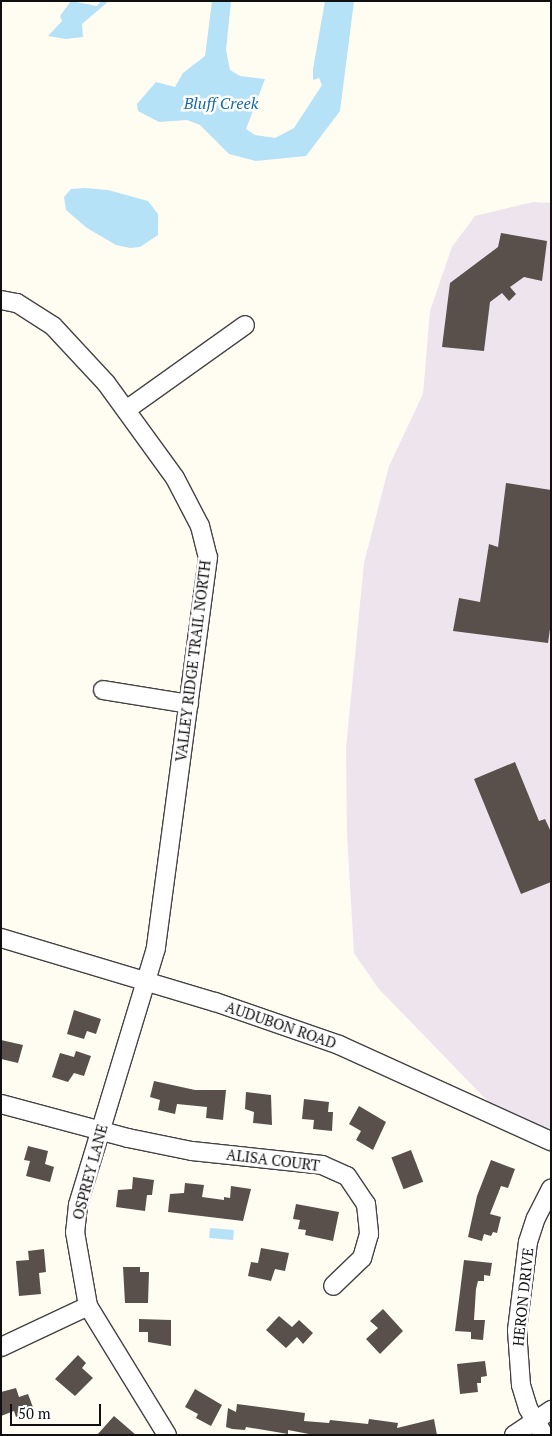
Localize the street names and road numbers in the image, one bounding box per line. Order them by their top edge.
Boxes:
street label: VALLEY RIDGE TRAIL NORTH [172,559,214,763]
street label: AUDUBON ROAD [223,998,339,1052]
street label: OSPREY LANE [69,1122,111,1222]
street label: ALISA COURT [225,1145,321,1175]
street label: HERON DRIVE [509,1247,537,1347]

